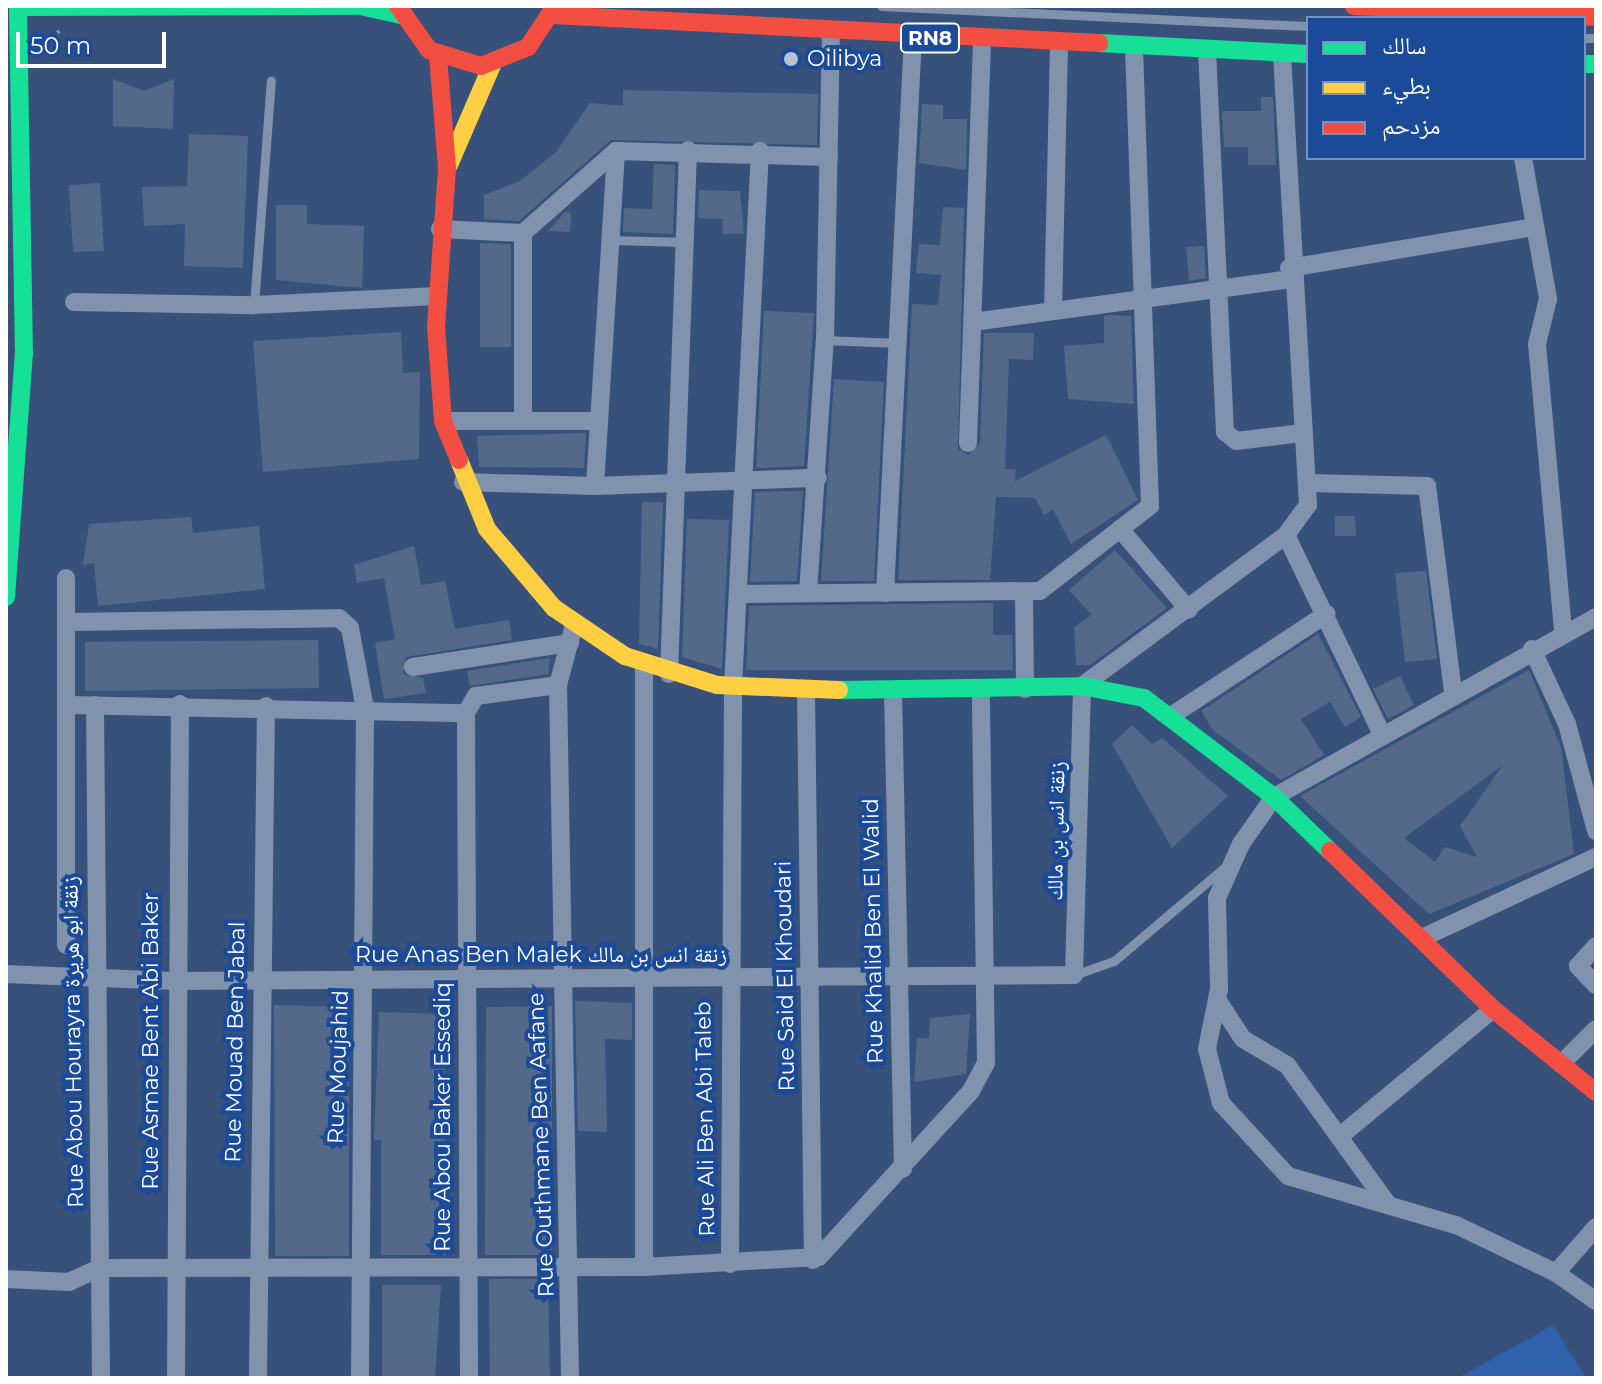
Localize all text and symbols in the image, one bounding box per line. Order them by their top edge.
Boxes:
scale bar [20,16,170,66]
legend [1306,16,1586,160]
road number: RN8 [898,22,962,54]
text: 50 m [30,31,91,60]
text: سالك [1382,31,1427,60]
place label: Oilibya [807,46,882,72]
marker: Oilibya [782,50,800,68]
text: بطيء [1382,71,1431,100]
text: مزدحم [1382,111,1441,140]
street label: زنقة انس بن مالك [1042,761,1070,901]
street label: Rue Khalid Ben El Walid [857,798,889,1064]
street label: Rue Said El Khoudari [770,860,800,1092]
street label: Rue Abou Hourayra زنقة ابو هريرة [57,876,89,1208]
street label: Rue Asmae Bent Abi Baker [138,892,164,1190]
street label: Rue Mouad Ben Jabal [220,921,250,1163]
street label: Rue Anas Ben Malek زنقة انس بن مالك [355,942,727,968]
street label: Rue Abou Baker Essediq [430,982,456,1252]
street label: Rue Moujahid [322,990,354,1144]
street label: Rue Outhmane Ben Aafane [522,992,560,1298]
street label: Rue Ali Ben Abi Taleb [690,1001,720,1237]

